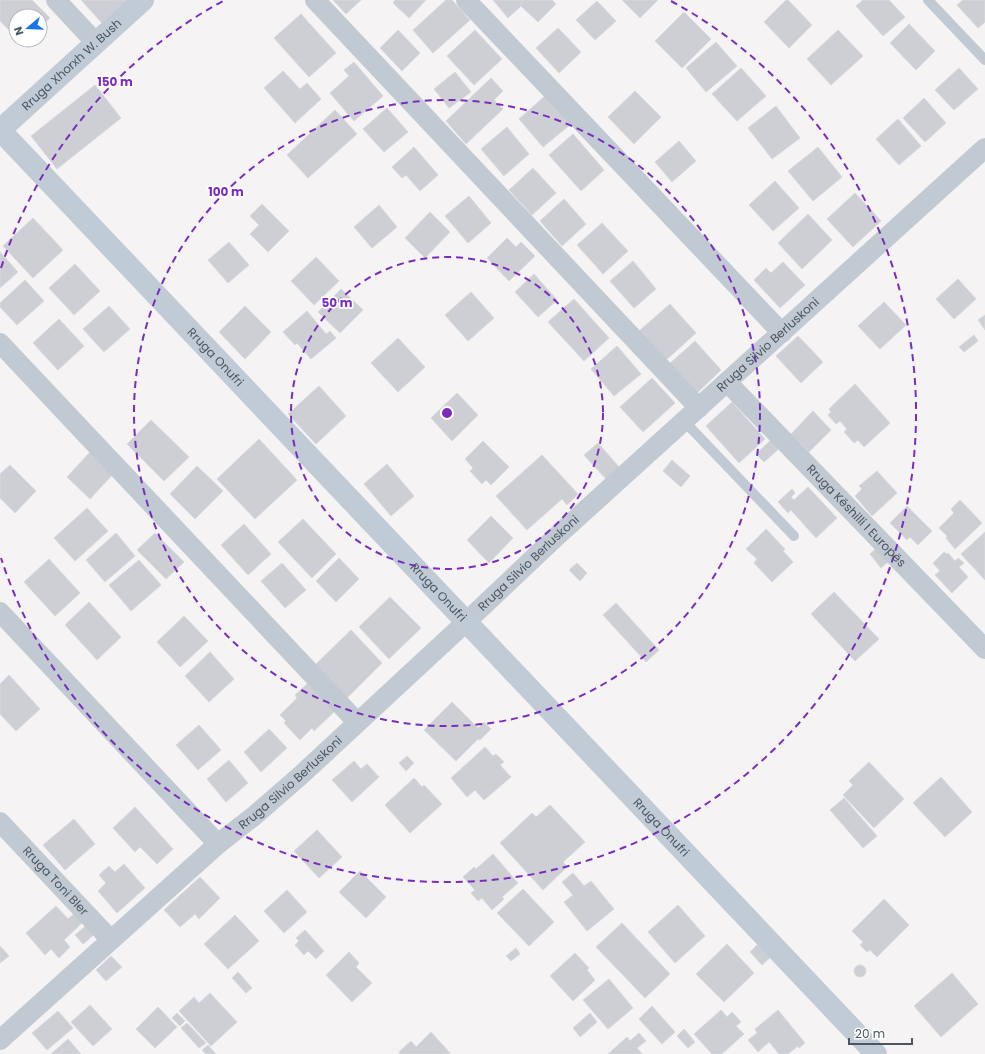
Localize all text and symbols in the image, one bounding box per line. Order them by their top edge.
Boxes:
north arrow [8,8,48,48]
street label: Rruga Xhorxh W. Bush [18,15,125,114]
text: N [10,25,27,38]
text: 150 m [97,73,133,90]
text: 100 m [208,183,244,200]
street label: Rruga Silvio Berluskoni [712,293,823,395]
text: 50 m [322,294,353,311]
street label: Rruga Onufri [184,324,248,390]
centre of rings [440,406,454,420]
street label: Rruga Këshilli I Europës [803,460,910,570]
street label: Rruga Silvio Berluskoni [474,511,583,615]
street label: Rruga Onufri [407,559,471,625]
street label: Rruga Silvio Berluskoni [235,732,346,833]
street label: Rruga Onufri [630,794,694,860]
street label: Rruga Toni Bler [19,842,93,919]
scale bar [849,1020,912,1046]
text: 20 m [855,1025,885,1042]

